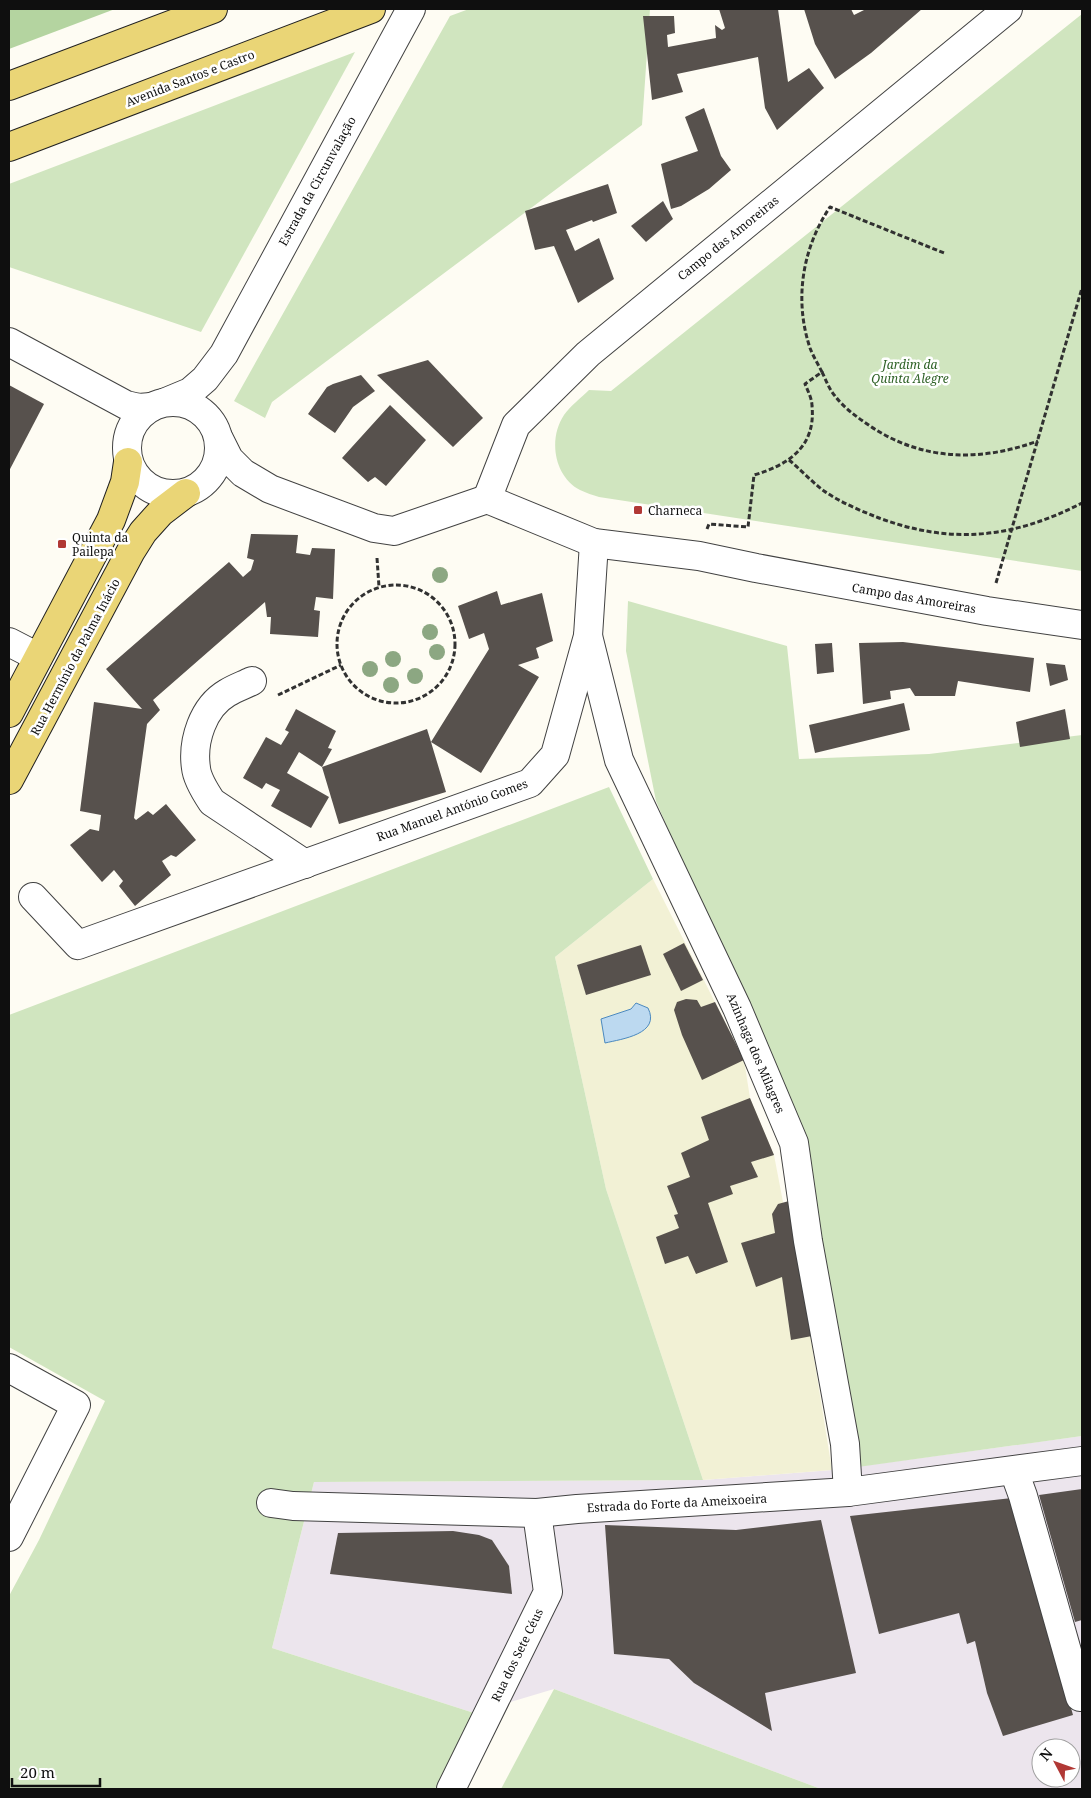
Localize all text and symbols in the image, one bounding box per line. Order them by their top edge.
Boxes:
street label: Avenida Santos e Castro [123,46,257,110]
street label: Estrada da Circunvalação [274,113,360,249]
street label: Campo das Amoreiras [674,192,782,284]
park label: Jardim da Quinta Alegre [871,356,949,387]
place label: Charneca [648,502,702,519]
marker: Charneca [632,504,644,516]
place label: Quinta da Pailepa [72,529,129,560]
marker: Quinta da Pailepa [56,538,68,550]
street label: Rua Hermínio da Palma Inácio [26,575,124,738]
street label: Campo das Amoreiras [851,579,977,617]
street label: Rua Manuel António Gomes [374,775,530,845]
street label: Azinhaga dos Milagres [723,990,789,1116]
street label: Estrada do Forte da Ameixoeira [586,1490,768,1516]
street label: Rua dos Sete Céus [487,1606,547,1704]
north arrow [1031,1738,1081,1788]
text: N [1035,1744,1057,1765]
scale bar [12,1756,100,1788]
text: 20 m [20,1762,55,1782]

